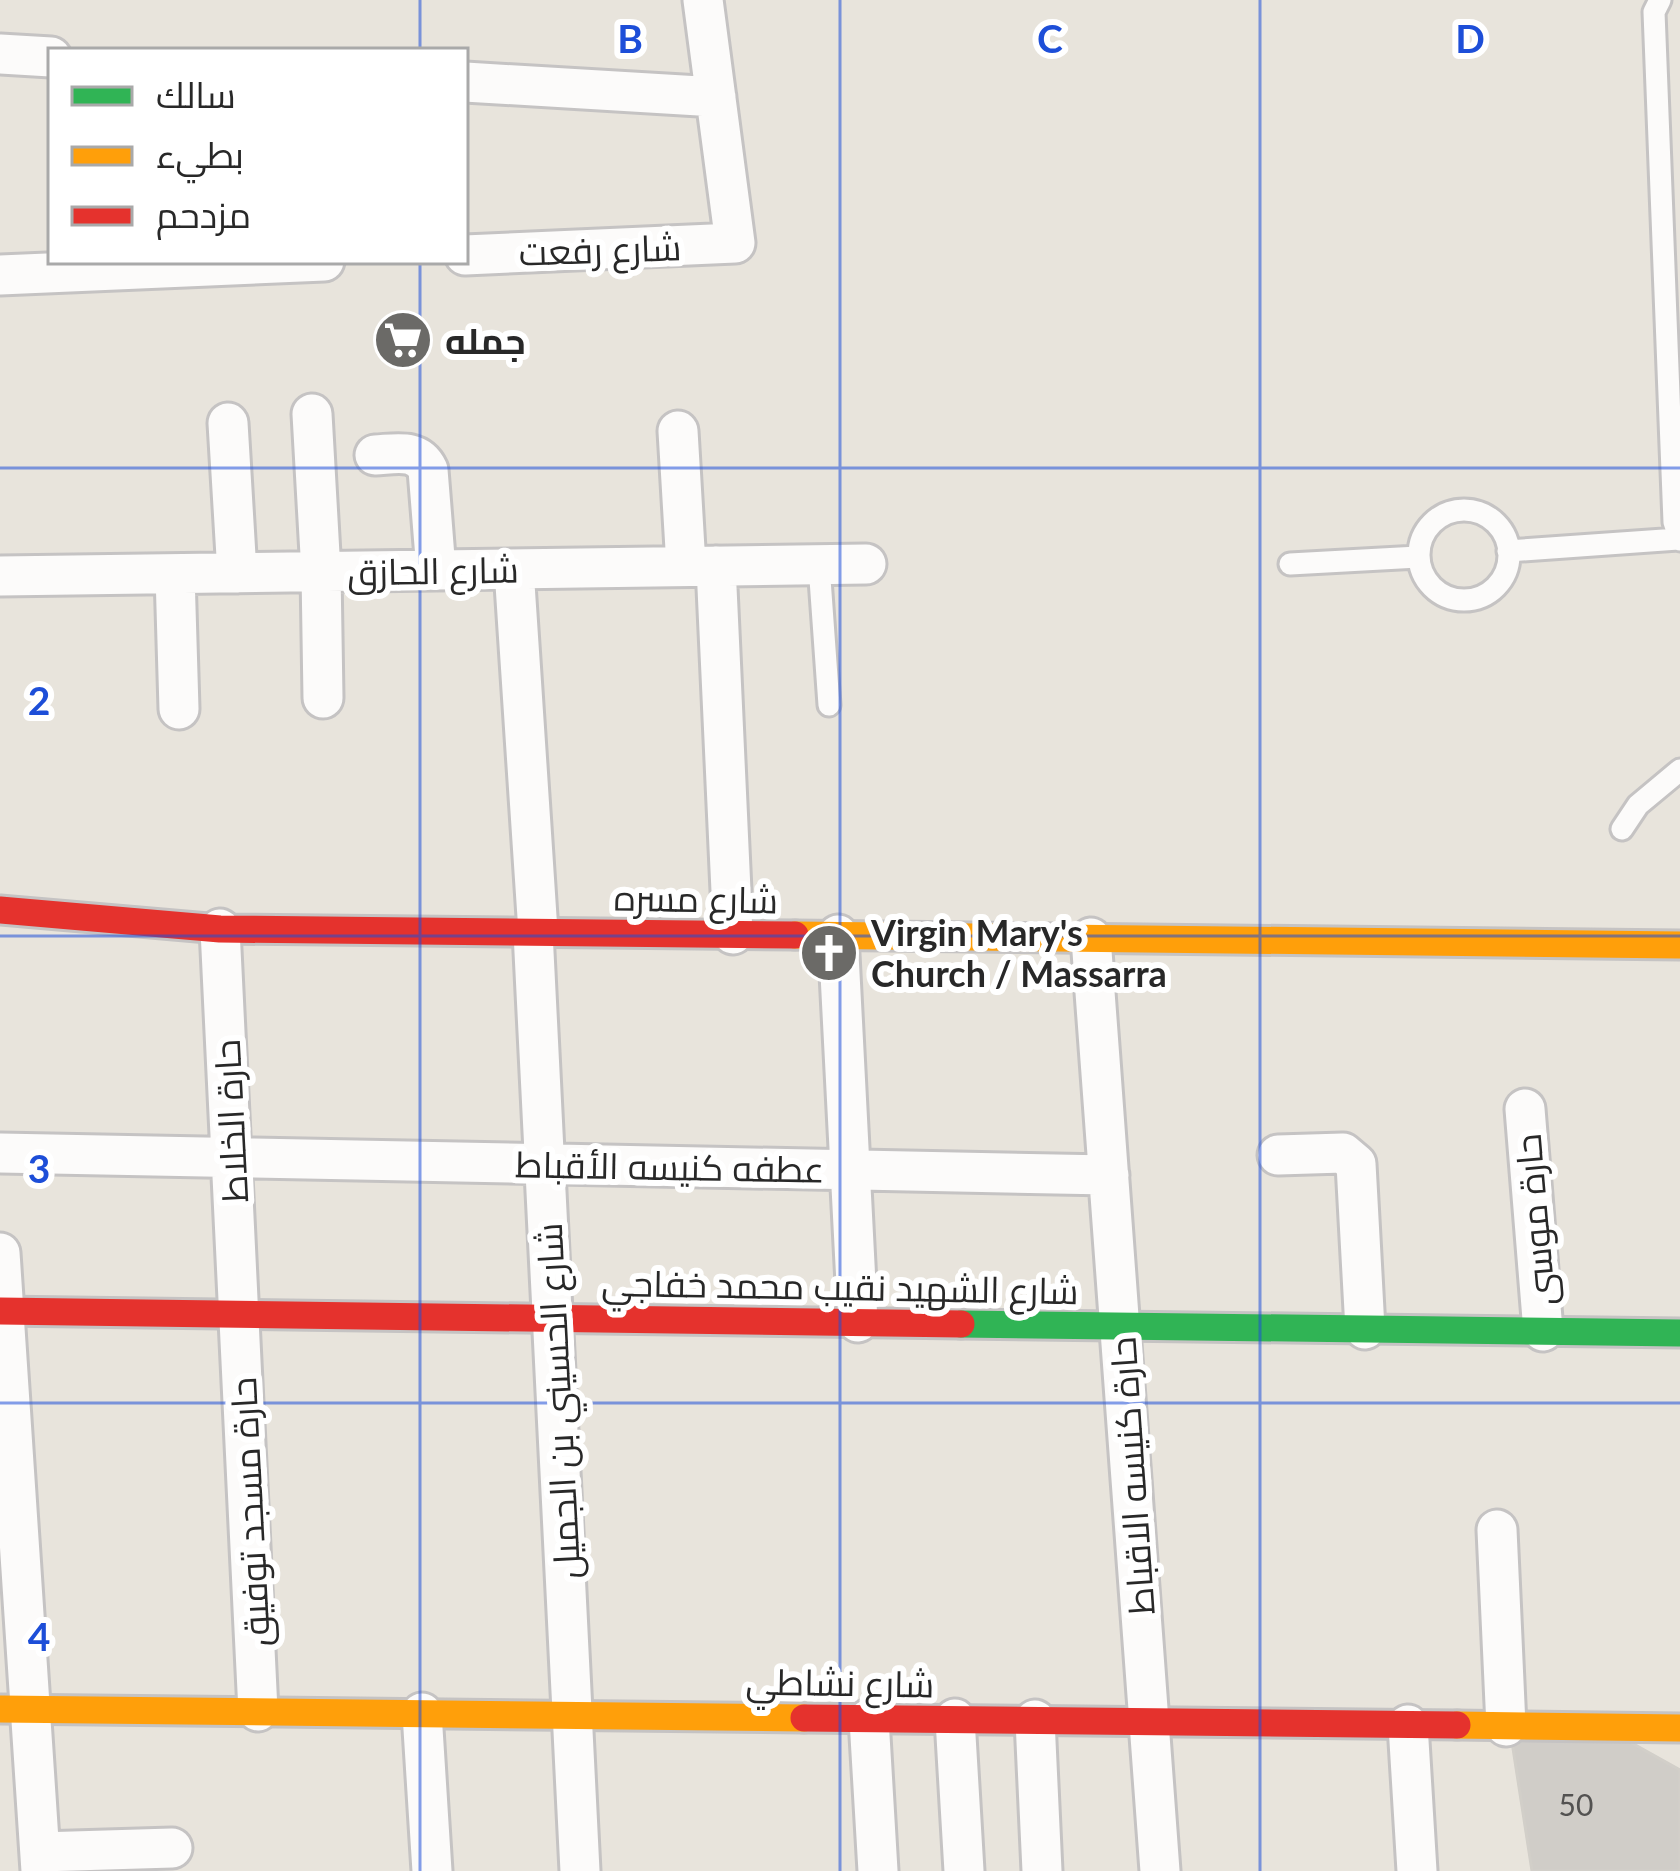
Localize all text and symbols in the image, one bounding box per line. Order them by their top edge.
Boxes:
text: B [617,15,643,61]
text: C [1037,15,1063,61]
text: D [1455,15,1485,61]
legend [48,48,468,264]
text: سالك [156,72,236,116]
text: بطيء [156,132,244,184]
text: مزدحم [156,192,251,240]
street label: شارع رفعت [518,224,682,278]
supermarket icon: جمله [372,309,434,371]
place label: جمله [445,318,526,362]
street label: شارع الحازق [347,547,519,597]
text: 2 [28,677,50,723]
street label: شارع مسره [613,875,778,925]
place label: Virgin Mary's Church / Massarra [870,910,1167,995]
church icon: Virgin Mary's Church / Massarra [798,922,860,984]
street label: حارة الخلاط [204,1038,256,1204]
street label: حارة موسى [1505,1132,1564,1308]
street label: عطفه كنيسه الأقباط [515,1141,825,1191]
text: 3 [28,1145,50,1191]
street label: شارع الحسيني بن الجميل [526,1222,596,1580]
street label: شارع الشهيد نقيب محمد خفاجي [601,1260,1079,1320]
street label: حارة كنيسه الاقباط [1099,1336,1163,1616]
street label: حارة مسجد توفيق [220,1376,280,1648]
text: 4 [28,1613,50,1659]
street label: شارع نشاطي [745,1658,935,1714]
house number: 50 [1559,1786,1593,1822]

